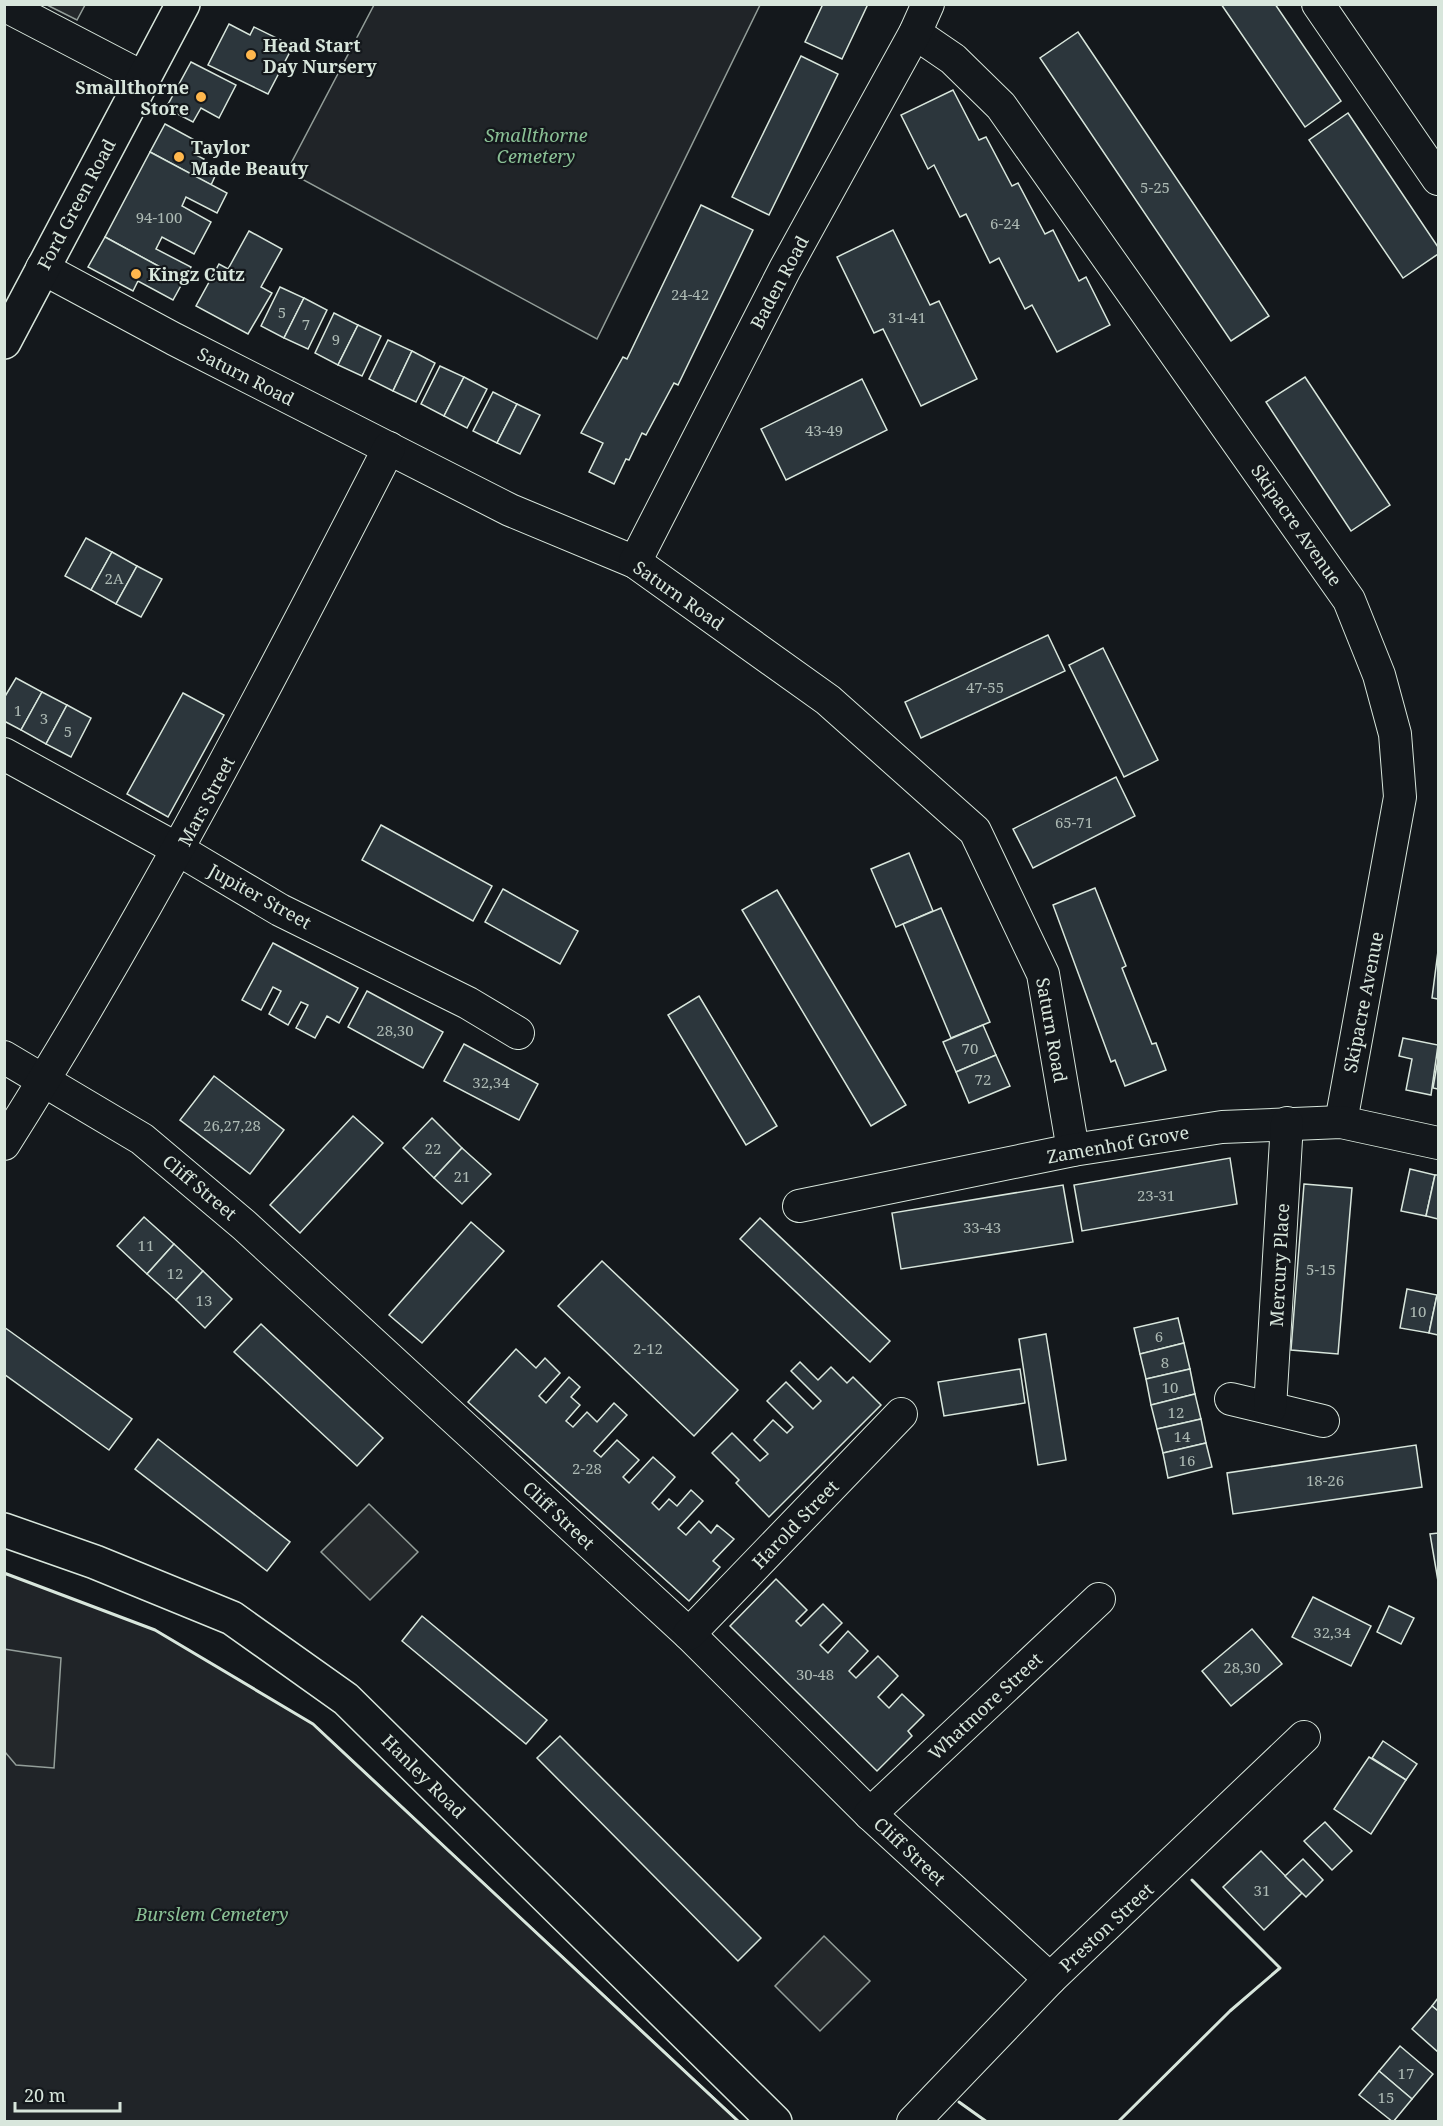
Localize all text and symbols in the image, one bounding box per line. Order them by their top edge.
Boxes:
place label: Head Start Day Nursery [263,33,377,78]
marker: Head Start Day Nursery [244,48,258,62]
place label: Smallthorne Store [75,75,189,120]
marker: Smallthorne Store [194,90,208,104]
park label: Smallthorne Cemetery [484,123,588,168]
street label: Ford Green Road [31,134,121,274]
place label: Taylor Made Beauty [191,135,309,180]
marker: Taylor Made Beauty [172,150,186,164]
house number: 5-25 [1140,177,1170,197]
house number: 94-100 [136,207,182,227]
house number: 6-24 [990,213,1021,233]
street label: Baden Road [744,231,814,333]
place label: Kingz Cutz [148,262,245,286]
marker: Kingz Cutz [129,267,143,281]
house number: 24-42 [671,284,709,304]
house number: 5 [278,302,286,322]
house number: 31-41 [888,307,926,327]
house number: 7 [302,314,310,334]
house number: 9 [332,329,340,349]
street label: Saturn Road [193,341,299,411]
house number: 43-49 [805,420,843,440]
street label: Skipacre Avenue [1246,459,1348,591]
street label: Saturn Road [629,555,729,635]
house number: 2A [105,568,124,588]
house number: 47-55 [966,677,1004,697]
house number: 1 [14,700,22,720]
house number: 3 [40,708,48,728]
house number: 5 [64,721,72,741]
street label: Mars Street [172,752,240,850]
house number: 65-71 [1055,812,1093,832]
street label: Jupiter Street [203,857,316,934]
street label: Skipacre Avenue [1338,929,1388,1075]
street label: Saturn Road [1031,976,1073,1084]
house number: 28,30 [376,1020,414,1040]
house number: 70 [962,1038,978,1058]
house number: 72 [975,1069,991,1089]
house number: 32,34 [472,1072,510,1092]
house number: 26,27,28 [203,1115,261,1135]
street label: Zamenhof Grove [1045,1120,1191,1168]
house number: 22 [425,1138,441,1158]
street label: Cliff Street [158,1149,242,1225]
house number: 21 [454,1166,470,1186]
house number: 23-31 [1137,1185,1175,1205]
street label: Mercury Place [1264,1203,1294,1327]
house number: 33-43 [963,1217,1001,1237]
house number: 11 [138,1235,154,1255]
house number: 5-15 [1306,1259,1336,1279]
house number: 12 [167,1263,183,1283]
house number: 13 [196,1290,212,1310]
house number: 10 [1410,1301,1426,1321]
house number: 6 [1155,1326,1163,1346]
house number: 2-12 [633,1338,663,1358]
house number: 8 [1161,1352,1169,1372]
house number: 10 [1162,1377,1178,1397]
house number: 12 [1168,1402,1184,1422]
house number: 14 [1174,1426,1191,1446]
house number: 16 [1179,1450,1195,1470]
house number: 2-28 [572,1458,602,1478]
house number: 18-26 [1306,1470,1344,1490]
street label: Harold Street [746,1474,844,1574]
street label: Cliff Street [518,1476,600,1554]
house number: 32,34 [1313,1622,1351,1642]
street label: Whatmore Street [923,1647,1047,1765]
house number: 28,30 [1223,1657,1261,1677]
house number: 30-48 [796,1664,834,1684]
street label: Hanley Road [377,1729,471,1823]
street label: Cliff Street [869,1812,951,1890]
street label: Preston Street [1054,1877,1158,1977]
house number: 31 [1254,1880,1270,1900]
park label: Burslem Cemetery [134,1902,289,1926]
house number: 17 [1398,2063,1414,2083]
scale bar [15,2075,120,2113]
text: 20 m [24,2083,66,2107]
house number: 15 [1378,2087,1394,2107]

